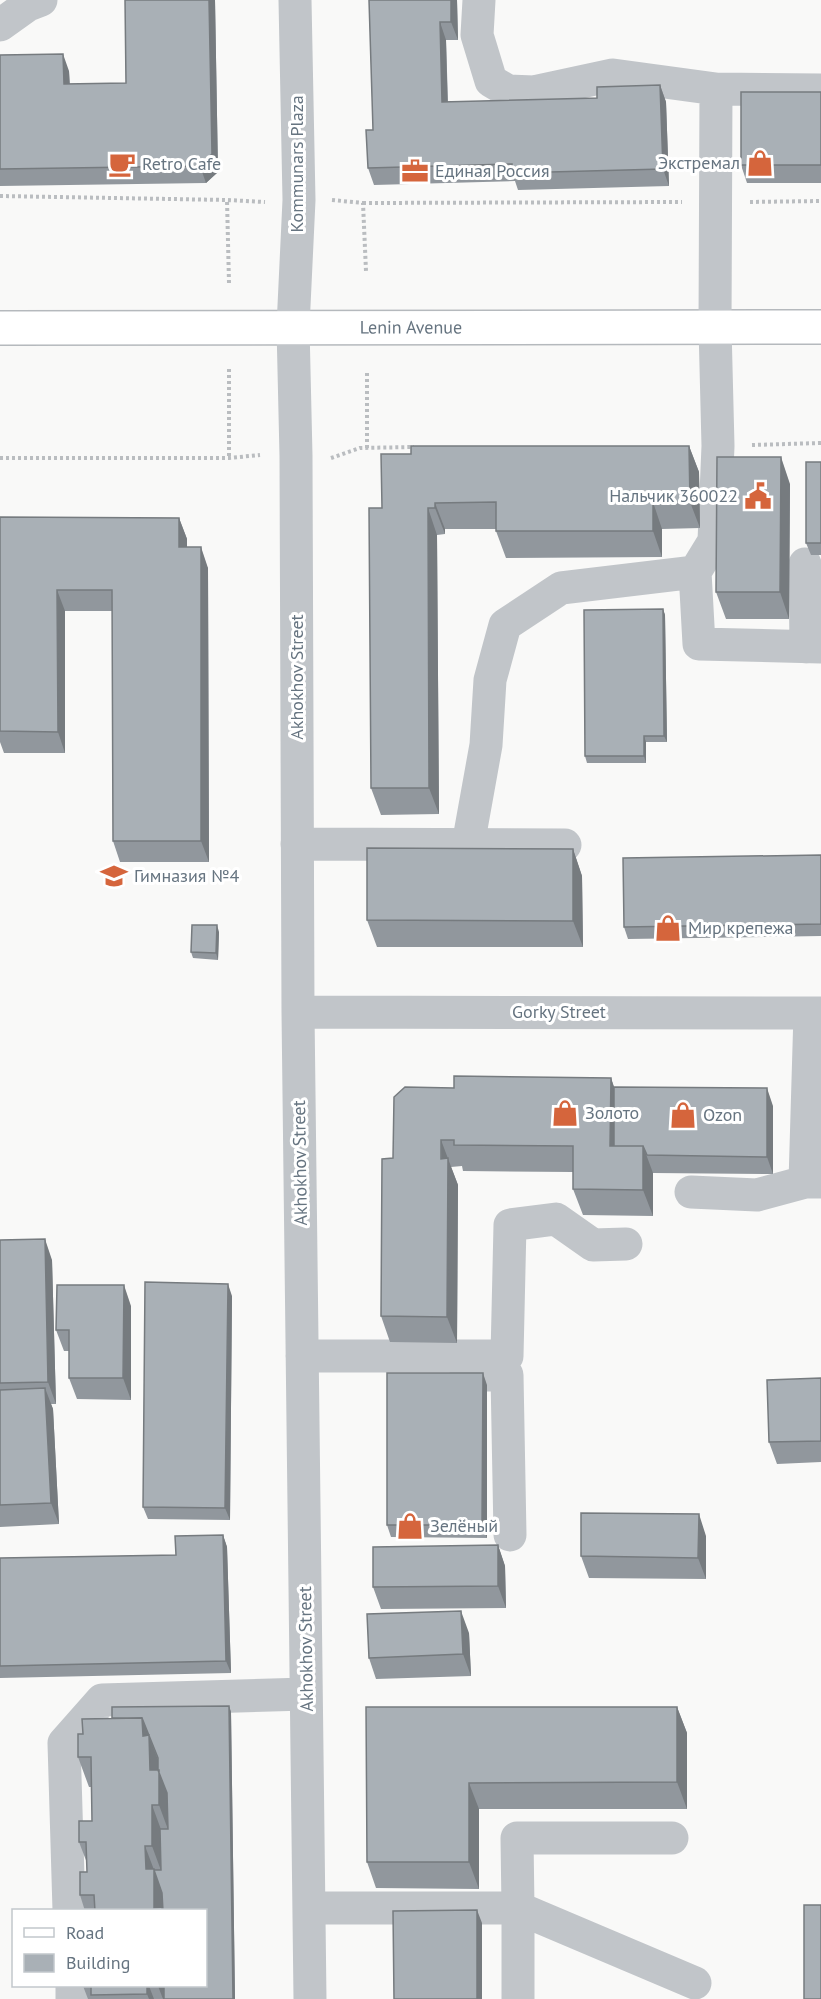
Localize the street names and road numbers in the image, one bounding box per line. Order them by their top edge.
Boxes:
street label: Kommunars Plaza [285,95,308,233]
street label: Lenin Avenue [360,315,462,339]
street label: Akhokhov Street [285,614,308,740]
street label: Gorky Street [512,1000,606,1023]
street label: Akhokhov Street [287,1100,312,1226]
street label: Akhokhov Street [293,1586,318,1712]

